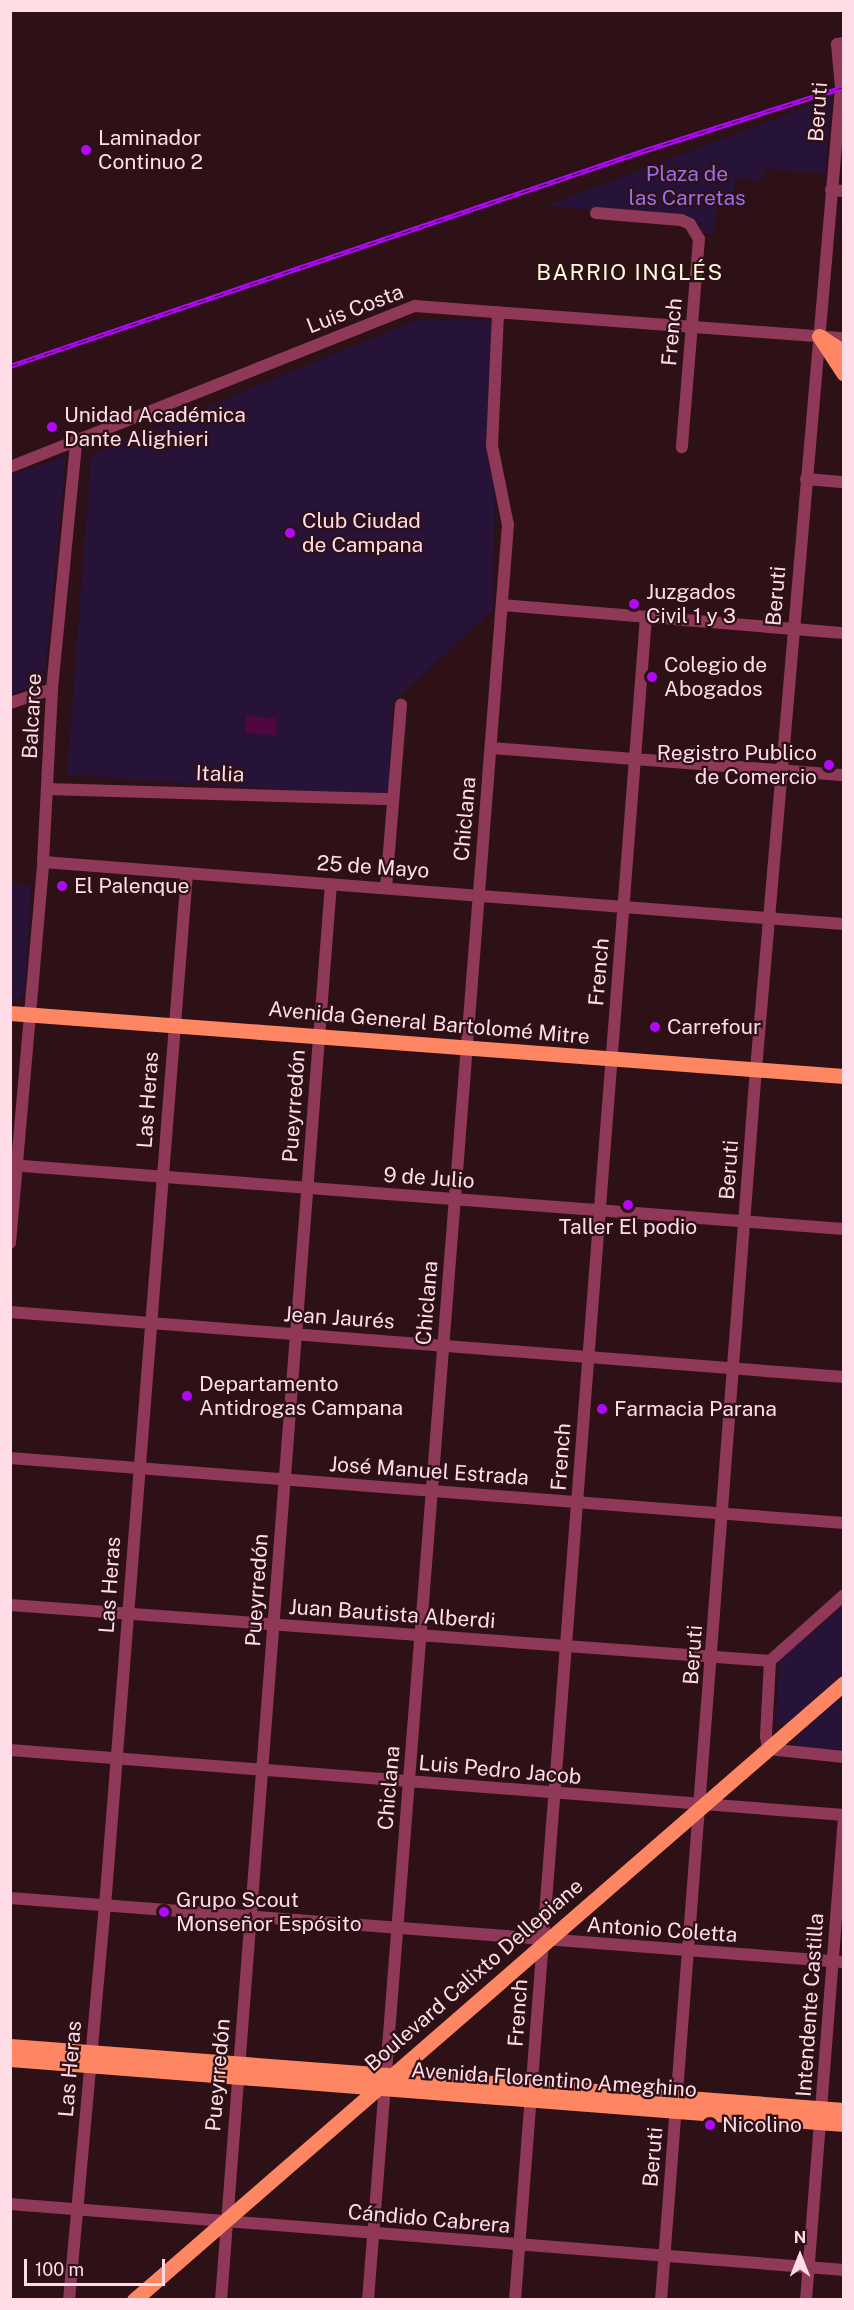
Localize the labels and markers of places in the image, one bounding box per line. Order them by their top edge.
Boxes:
place label: Laminador Continuo 2 [98,125,203,175]
marker: Laminador Continuo 2 [79,143,93,157]
place label: Unidad Académica Dante Alighieri [64,402,246,452]
marker: Unidad Académica Dante Alighieri [45,420,59,434]
place label: Club Ciudad de Campana [302,508,423,558]
marker: Club Ciudad de Campana [283,526,297,540]
place label: Juzgados Civil 1 y 3 [646,579,736,629]
marker: Juzgados Civil 1 y 3 [627,597,641,611]
place label: Colegio de Abogados [664,652,768,702]
marker: Colegio de Abogados [645,670,659,684]
place label: Registro Publico de Comercio [657,740,817,790]
marker: Registro Publico de Comercio [822,758,836,772]
place label: El Palenque [74,873,189,899]
marker: El Palenque [55,879,69,893]
place label: Carrefour [667,1014,761,1040]
marker: Carrefour [648,1020,662,1034]
marker: Taller El podio [621,1198,635,1212]
place label: Taller El podio [559,1214,697,1240]
place label: Departamento Antidrogas Campana [199,1371,403,1421]
marker: Departamento Antidrogas Campana [180,1389,194,1403]
place label: Farmacia Parana [614,1396,777,1422]
marker: Farmacia Parana [595,1402,609,1416]
place label: Grupo Scout Monseñor Espósito [176,1887,362,1937]
marker: Grupo Scout Monseñor Espósito [157,1905,171,1919]
place label: Nicolino [722,2112,802,2138]
marker: Nicolino [703,2118,717,2132]

